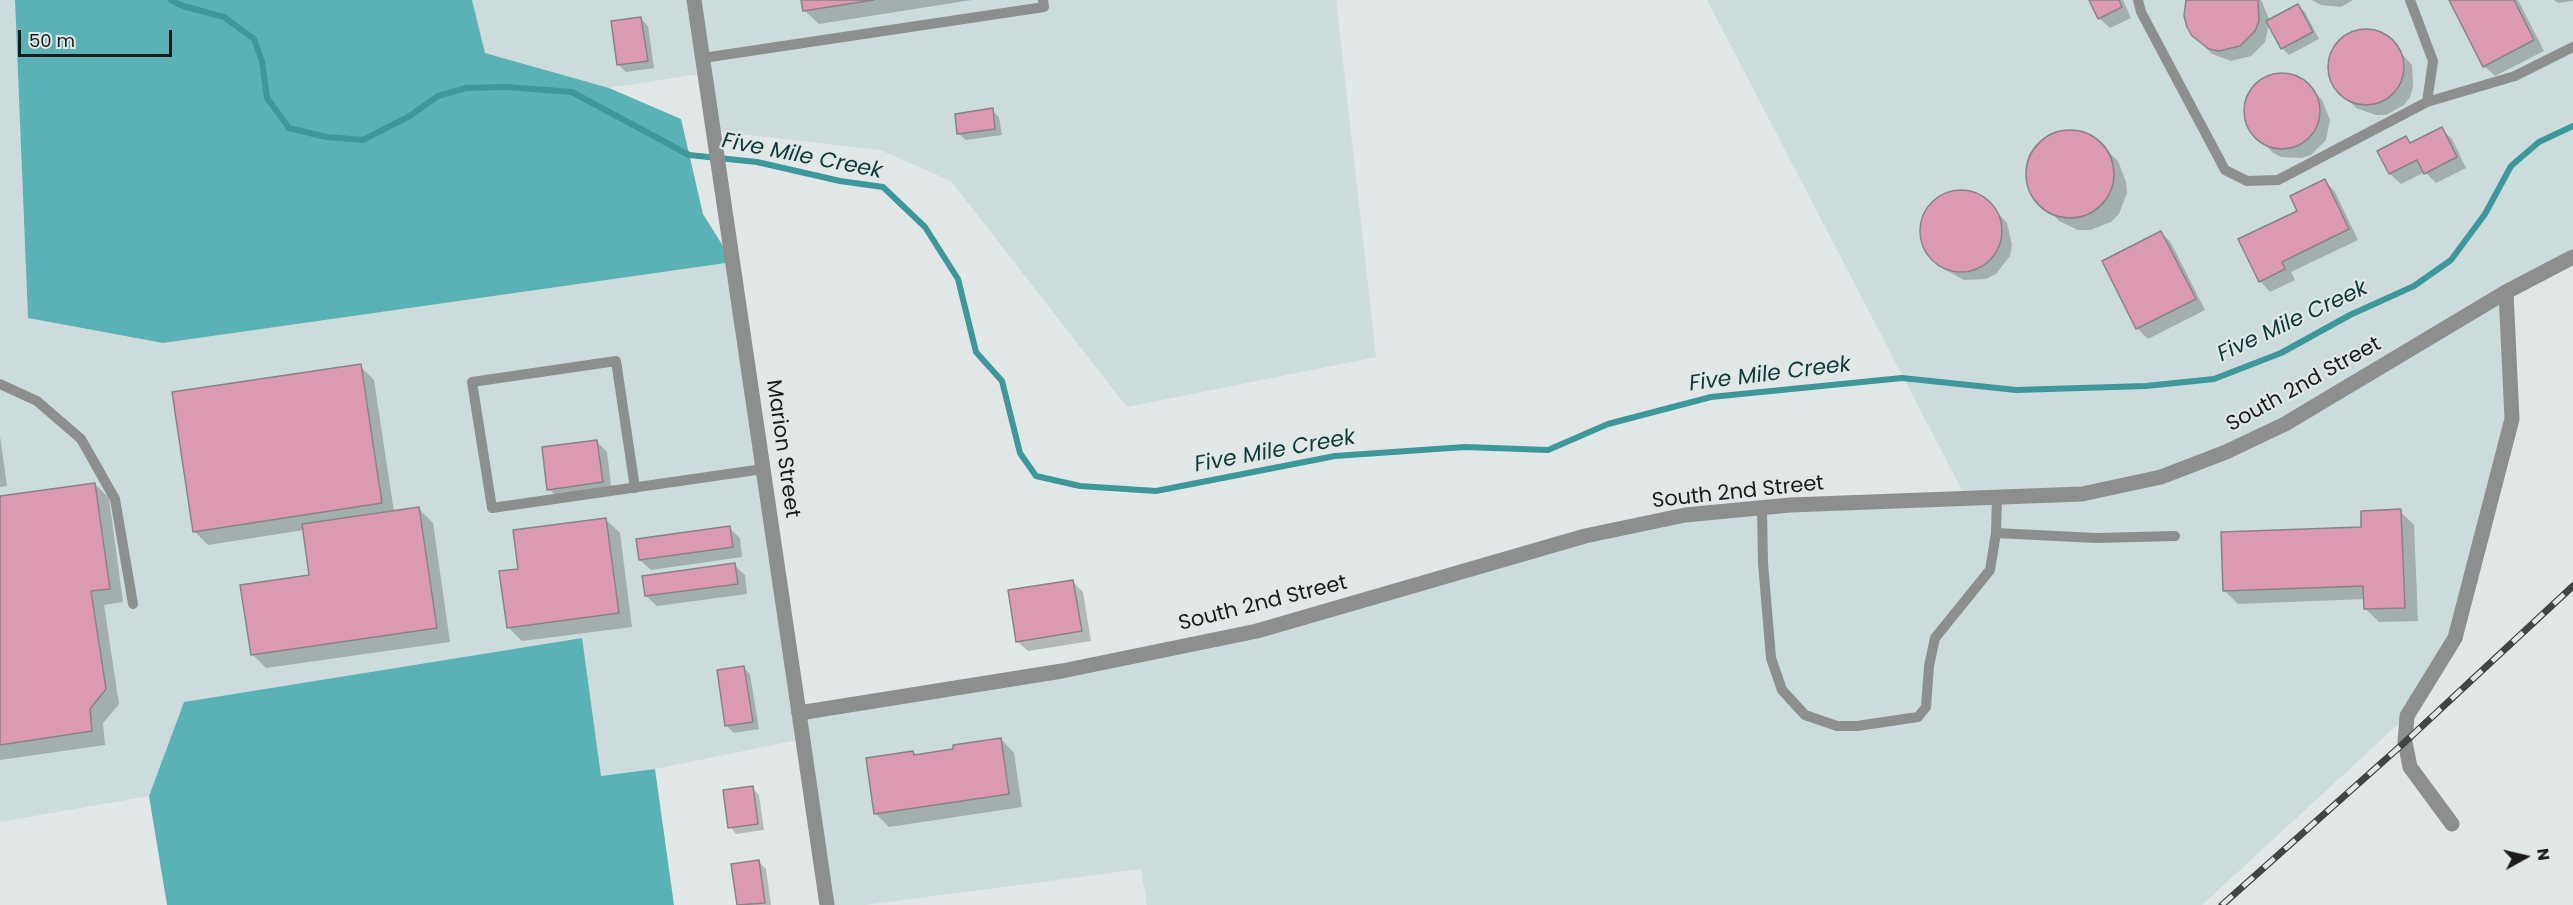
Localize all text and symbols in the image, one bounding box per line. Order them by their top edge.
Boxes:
scale bar [21,18,176,56]
text: 50 m [29,28,75,53]
water label: Five Mile Creek [720,129,884,185]
water label: Five Mile Creek [2214,276,2372,368]
street label: South 2nd Street [2222,332,2386,438]
water label: Five Mile Creek [1688,352,1852,398]
street label: Marion Street [760,378,804,520]
water label: Five Mile Creek [1193,425,1357,479]
street label: South 2nd Street [1651,471,1825,515]
street label: South 2nd Street [1176,571,1350,637]
north arrow [2495,827,2555,887]
text: N [2531,847,2556,862]

